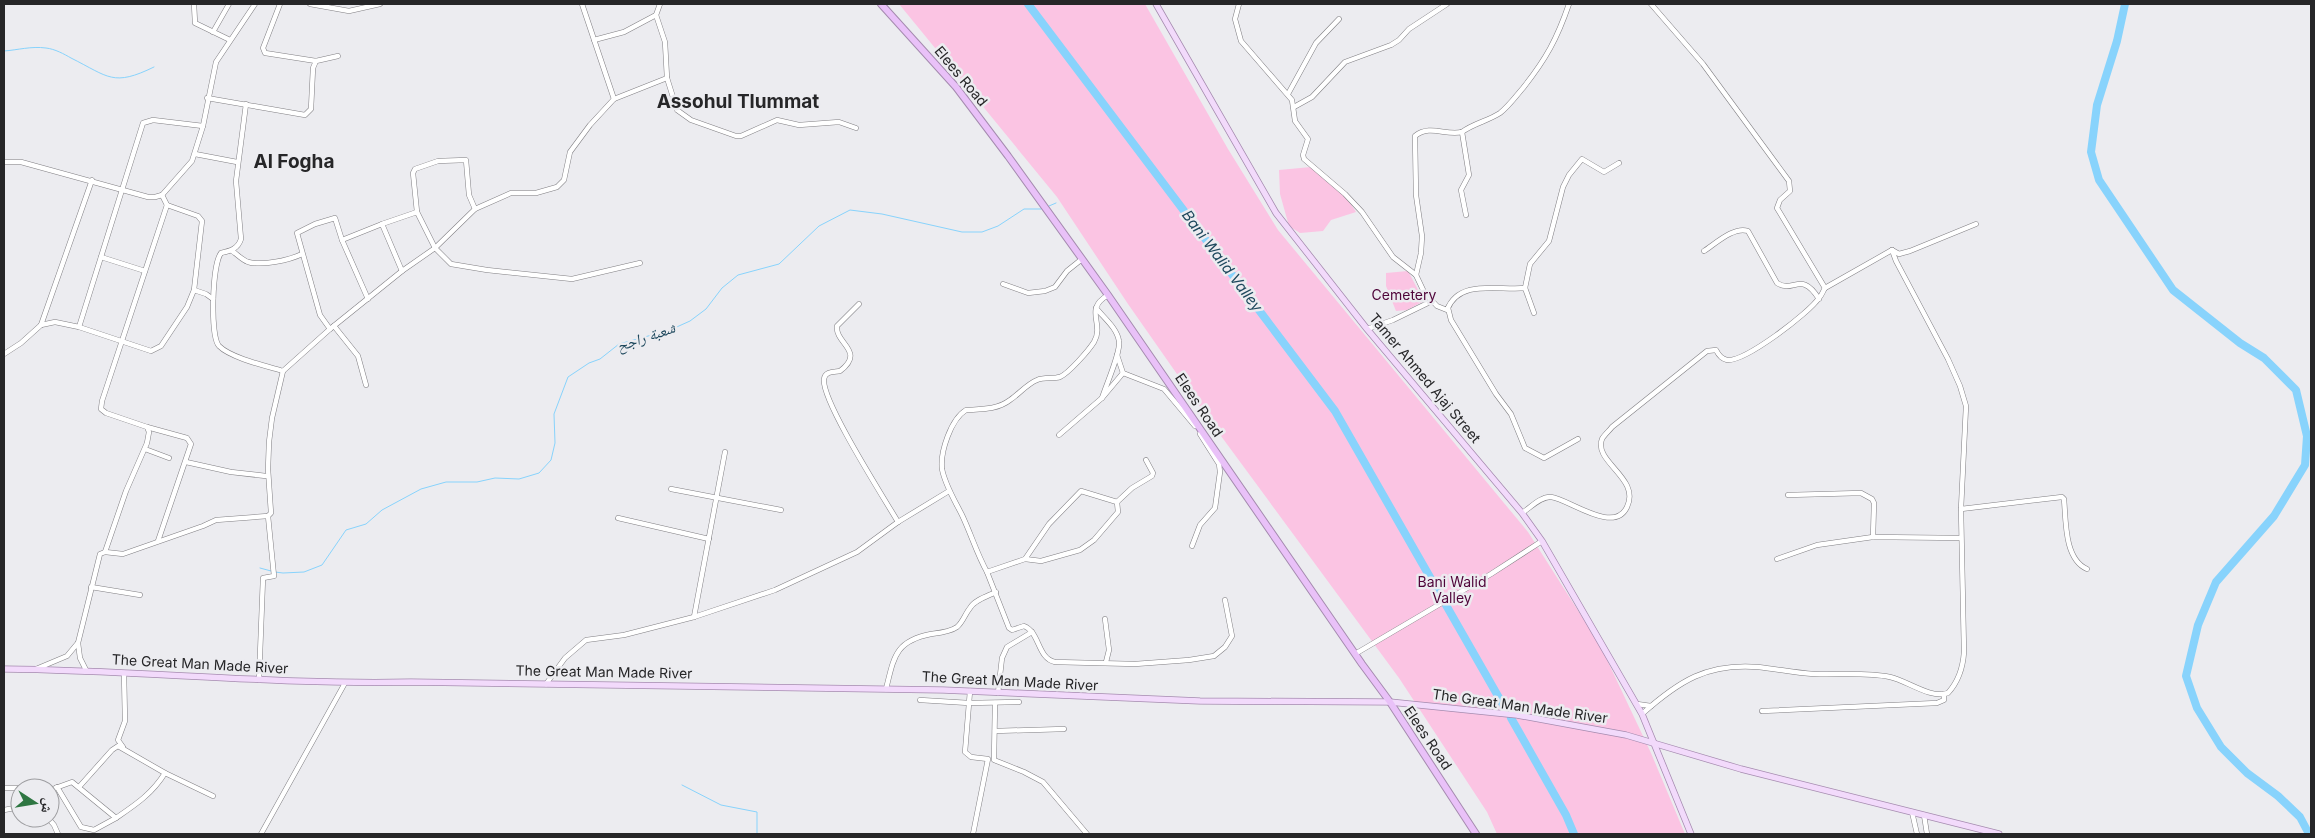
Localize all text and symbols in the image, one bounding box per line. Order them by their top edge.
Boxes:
street label: Elees Road [931,42,991,109]
district label: Assohul Tlummat [657,90,819,113]
district label: Al Fogha [254,150,334,173]
water label: Bani Walid Valley [1178,206,1267,316]
park label: Cemetery [1372,286,1437,303]
street label: Tamer Ahmed Ajaj Street [1366,309,1485,446]
water label: شعبة راجح [614,318,678,356]
street label: Elees Road [1172,370,1227,440]
park label: Bani Walid Valley [1418,573,1486,606]
street label: The Great Man Made River [111,650,289,677]
street label: The Great Man Made River [515,661,693,682]
street label: The Great Man Made River [921,667,1099,694]
street label: The Great Man Made River [1431,685,1609,726]
street label: Elees Road [1401,703,1456,773]
north arrow [10,778,60,828]
text: ش [37,797,58,815]

